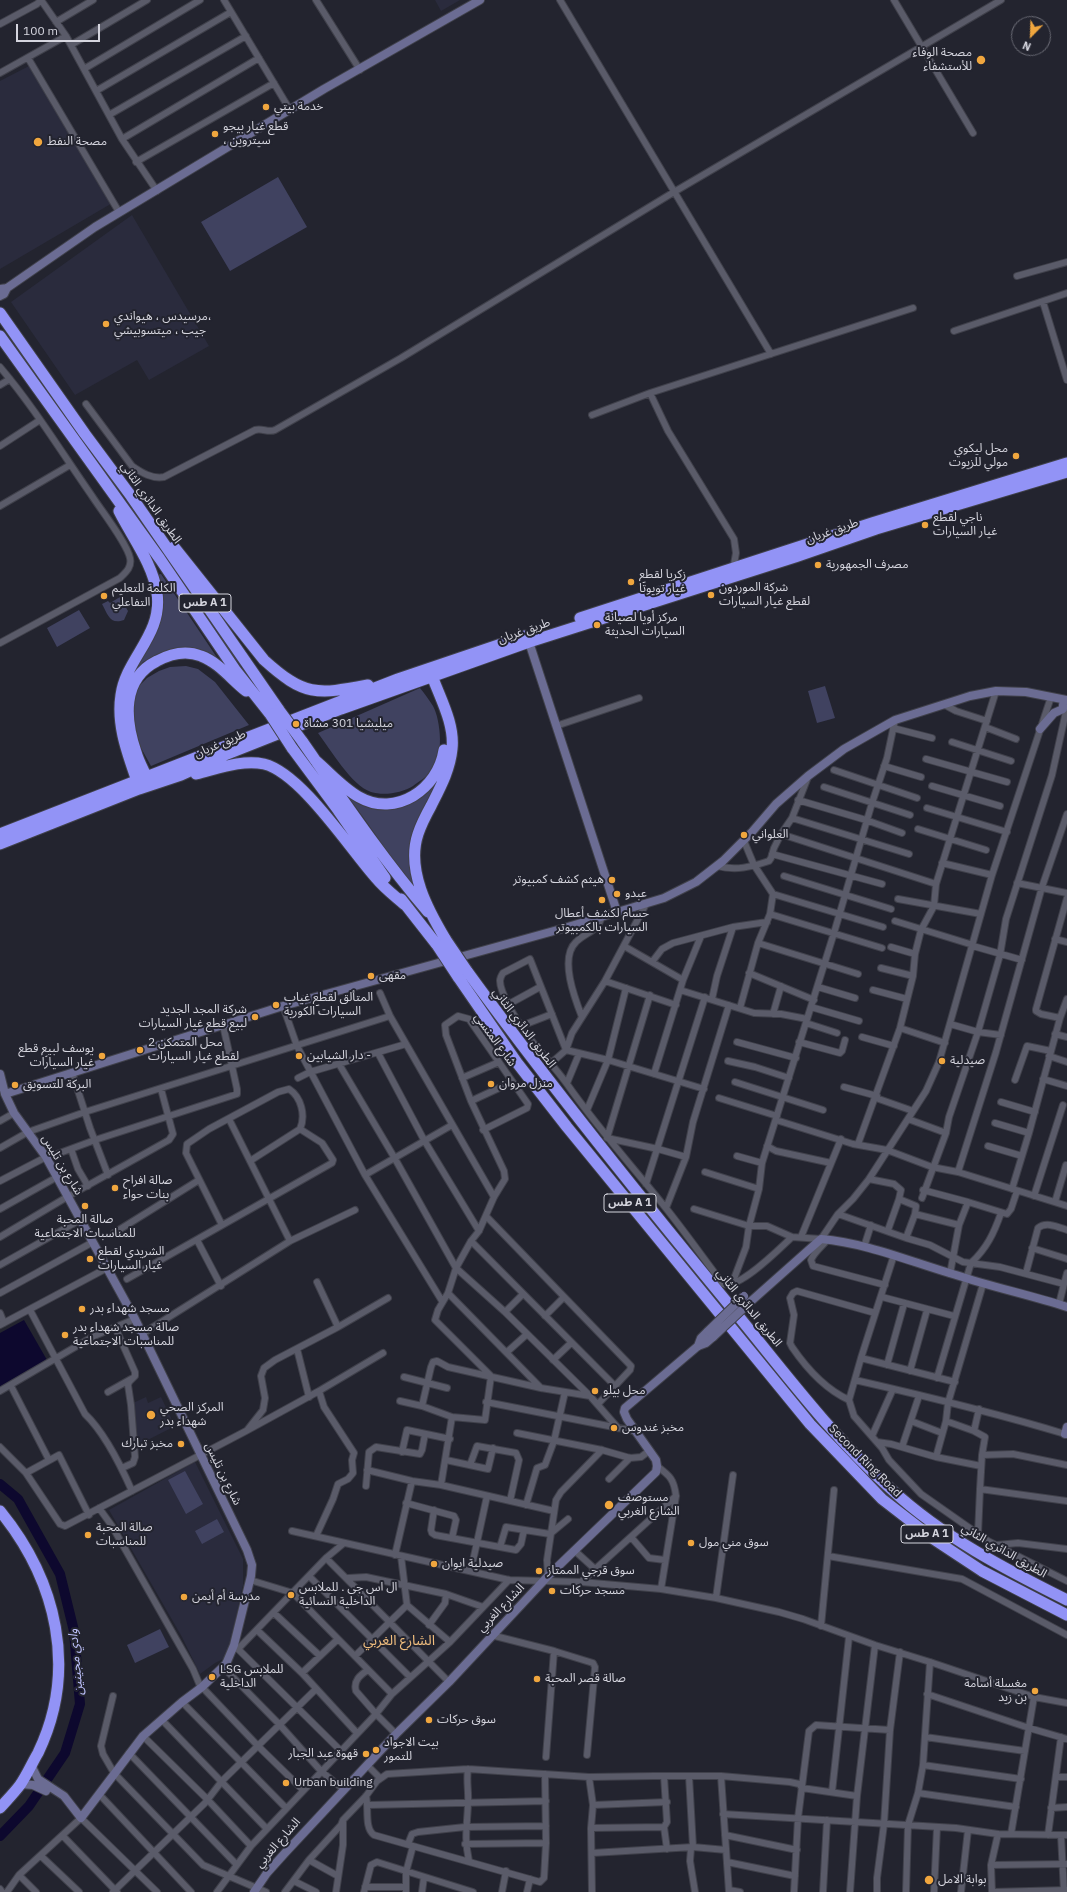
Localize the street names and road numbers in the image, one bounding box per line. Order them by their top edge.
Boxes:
street label: الطريق الدائري الثاني [118,459,184,547]
street label: طريق غريان [804,515,860,547]
road number: طس A 1 [179,594,231,612]
street label: طريق غريان [496,615,552,647]
street label: طريق غريان [192,727,248,761]
street label: الطريق الدائري الثاني [489,985,559,1071]
street label: شارع المنسي [471,1011,519,1069]
street label: شارع بن تليس [38,1132,86,1198]
road number: طس A 1 [604,1194,656,1212]
street label: الطريق الدائري الثاني [713,1266,785,1350]
street label: Second Ring Road [826,1422,904,1500]
street label: شارع بن تليس [202,1440,244,1508]
street label: الطريق الدائري الثاني [959,1521,1049,1581]
road number: طس A 1 [901,1525,953,1543]
street label: الشارع الغربي [474,1581,528,1635]
street label: الشارع الغربي [252,1815,304,1871]

